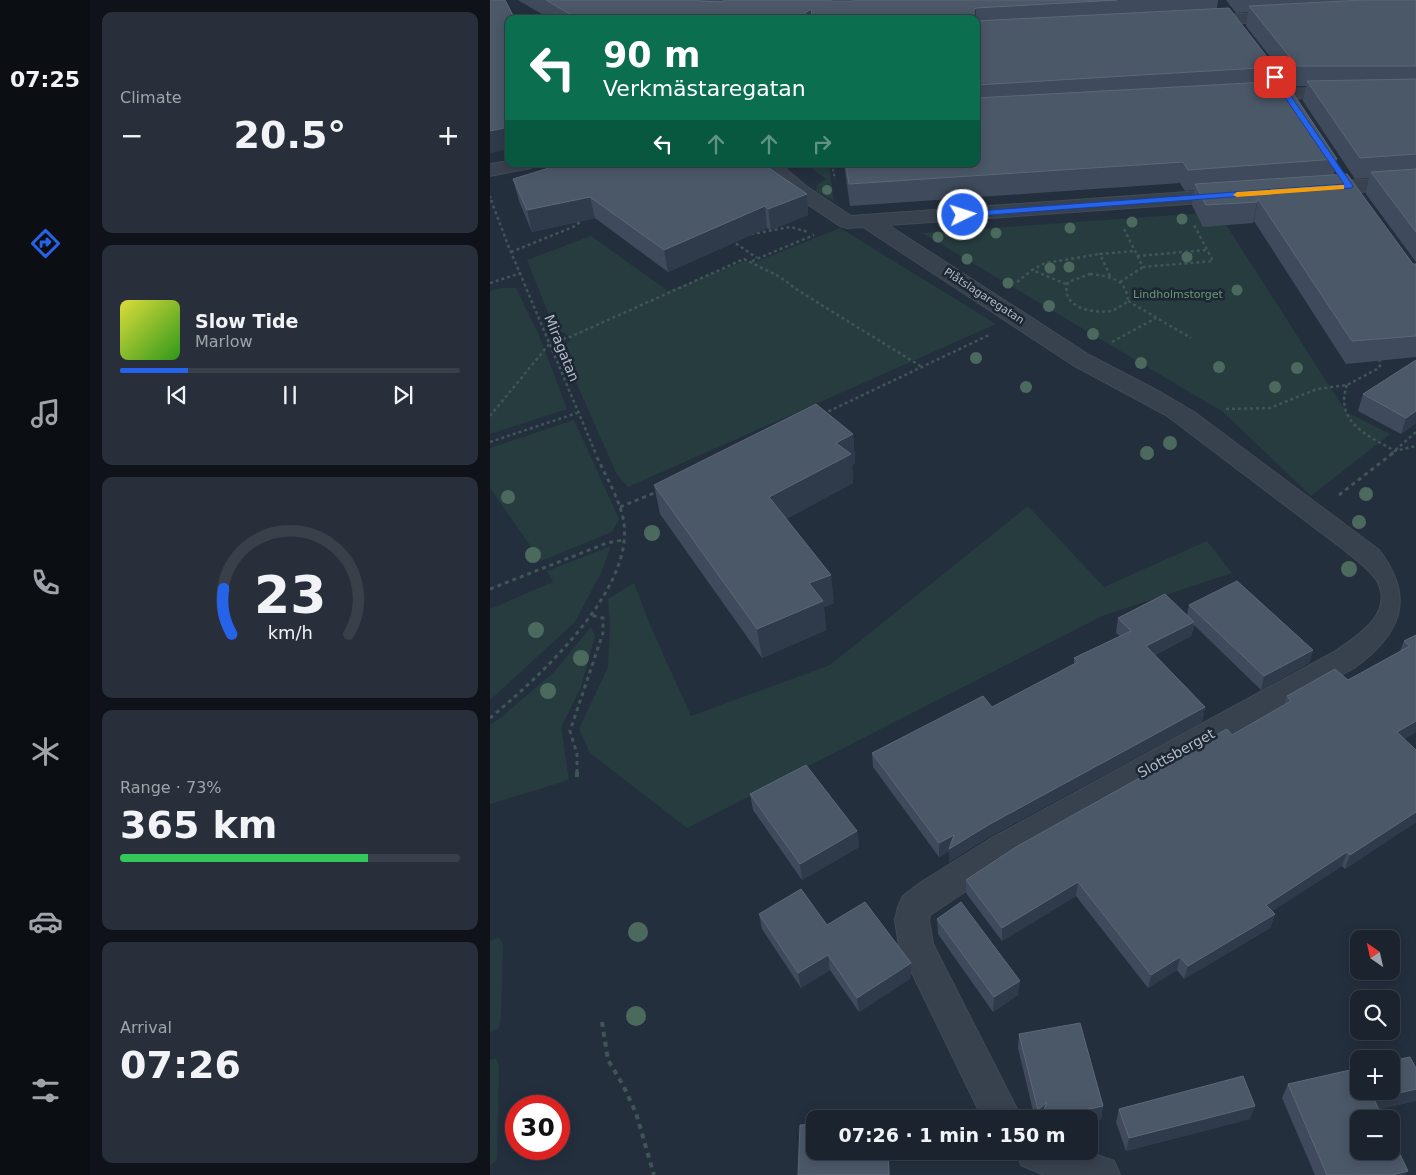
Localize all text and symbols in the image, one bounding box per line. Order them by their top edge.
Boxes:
icon: left [520,35,585,100]
text: 90 m [603,35,700,75]
pin [1254,56,1296,98]
icon: arrive [1261,63,1289,91]
text: 07:25 [10,67,80,92]
text: Verkmästaregatan [603,76,806,101]
text: Climate [120,88,182,107]
text: 20.5° [234,113,346,157]
text: − [120,119,143,152]
text: + [437,119,460,152]
icon: left [649,130,677,158]
icon: ahead [702,130,730,158]
icon: ahead [755,130,783,158]
icon: right [808,130,836,158]
position arrow [936,188,988,240]
icon: directions [28,226,63,261]
street label: Plåtslagaregatan [942,265,1026,327]
park label: Lindholmstorget [1133,288,1224,301]
text: Slow Tide [195,310,298,332]
street label: Miragatan [541,312,583,384]
text: Marlow [195,332,253,351]
icon: previous [163,381,191,409]
icon: pause [276,381,304,409]
icon: next [389,381,417,409]
icon: music [28,396,63,431]
icon: phone [28,565,63,600]
text: 23 [254,565,326,625]
text: km/h [267,622,313,643]
street label: Slottsberget [1135,725,1218,781]
icon: climate [28,734,63,769]
text: Range · 73% [120,778,222,797]
text: 365 km [120,803,277,847]
icon: car [28,904,63,939]
north arrow [1350,930,1400,980]
map controls [1350,930,1400,1160]
button: search [1350,990,1400,1040]
text: Arrival [120,1018,172,1037]
text: 07:26 [120,1043,241,1087]
button: + [1350,1050,1400,1100]
icon: filters [28,1073,63,1108]
speed limit sign: 30 [505,1095,570,1160]
button: − [1350,1110,1400,1160]
text: 07:26 · 1 min · 150 m [838,1124,1066,1146]

